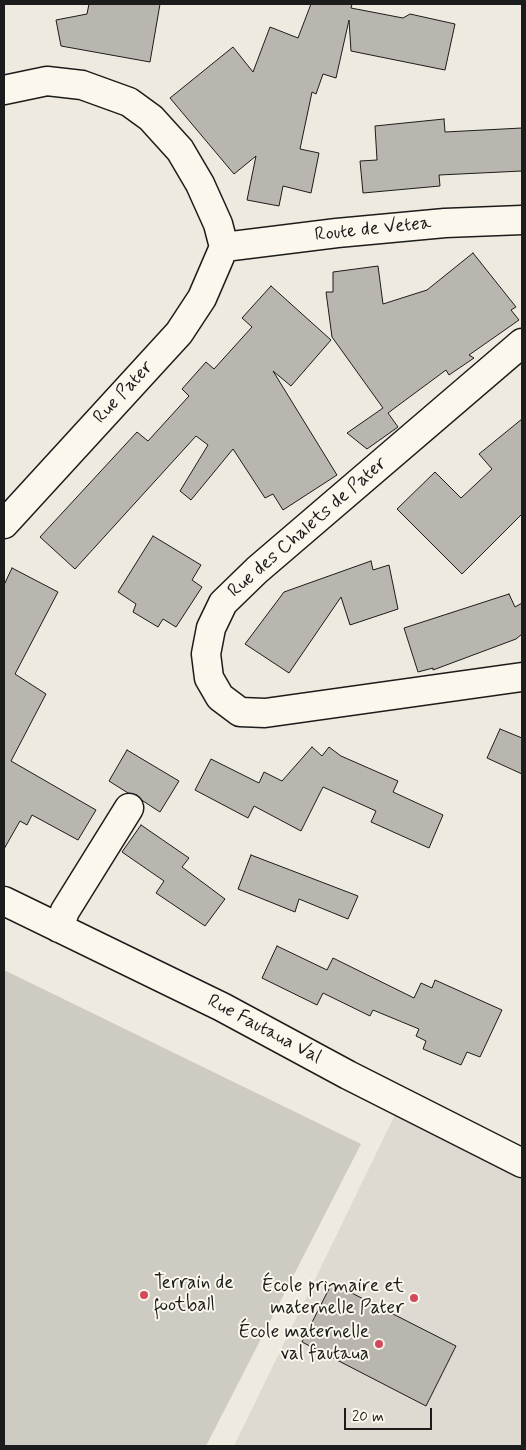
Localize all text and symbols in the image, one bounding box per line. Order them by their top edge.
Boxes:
street label: Route de Vetea [314,213,432,247]
street label: Rue Pater [89,357,159,429]
street label: Rue des Chalets de Pater [224,453,392,603]
street label: Rue Fautaua Val [203,990,325,1070]
place label: Terrain de football [154,1273,233,1317]
place label: École primaire et maternelle Pater [262,1276,404,1320]
marker: Terrain de football [138,1289,150,1301]
marker: École primaire et maternelle Pater [408,1292,420,1304]
place label: École maternelle val fautaua [239,1322,369,1366]
marker: École maternelle val fautaua [373,1338,385,1350]
scale bar [346,1398,434,1430]
text: 20 m [352,1407,384,1427]

